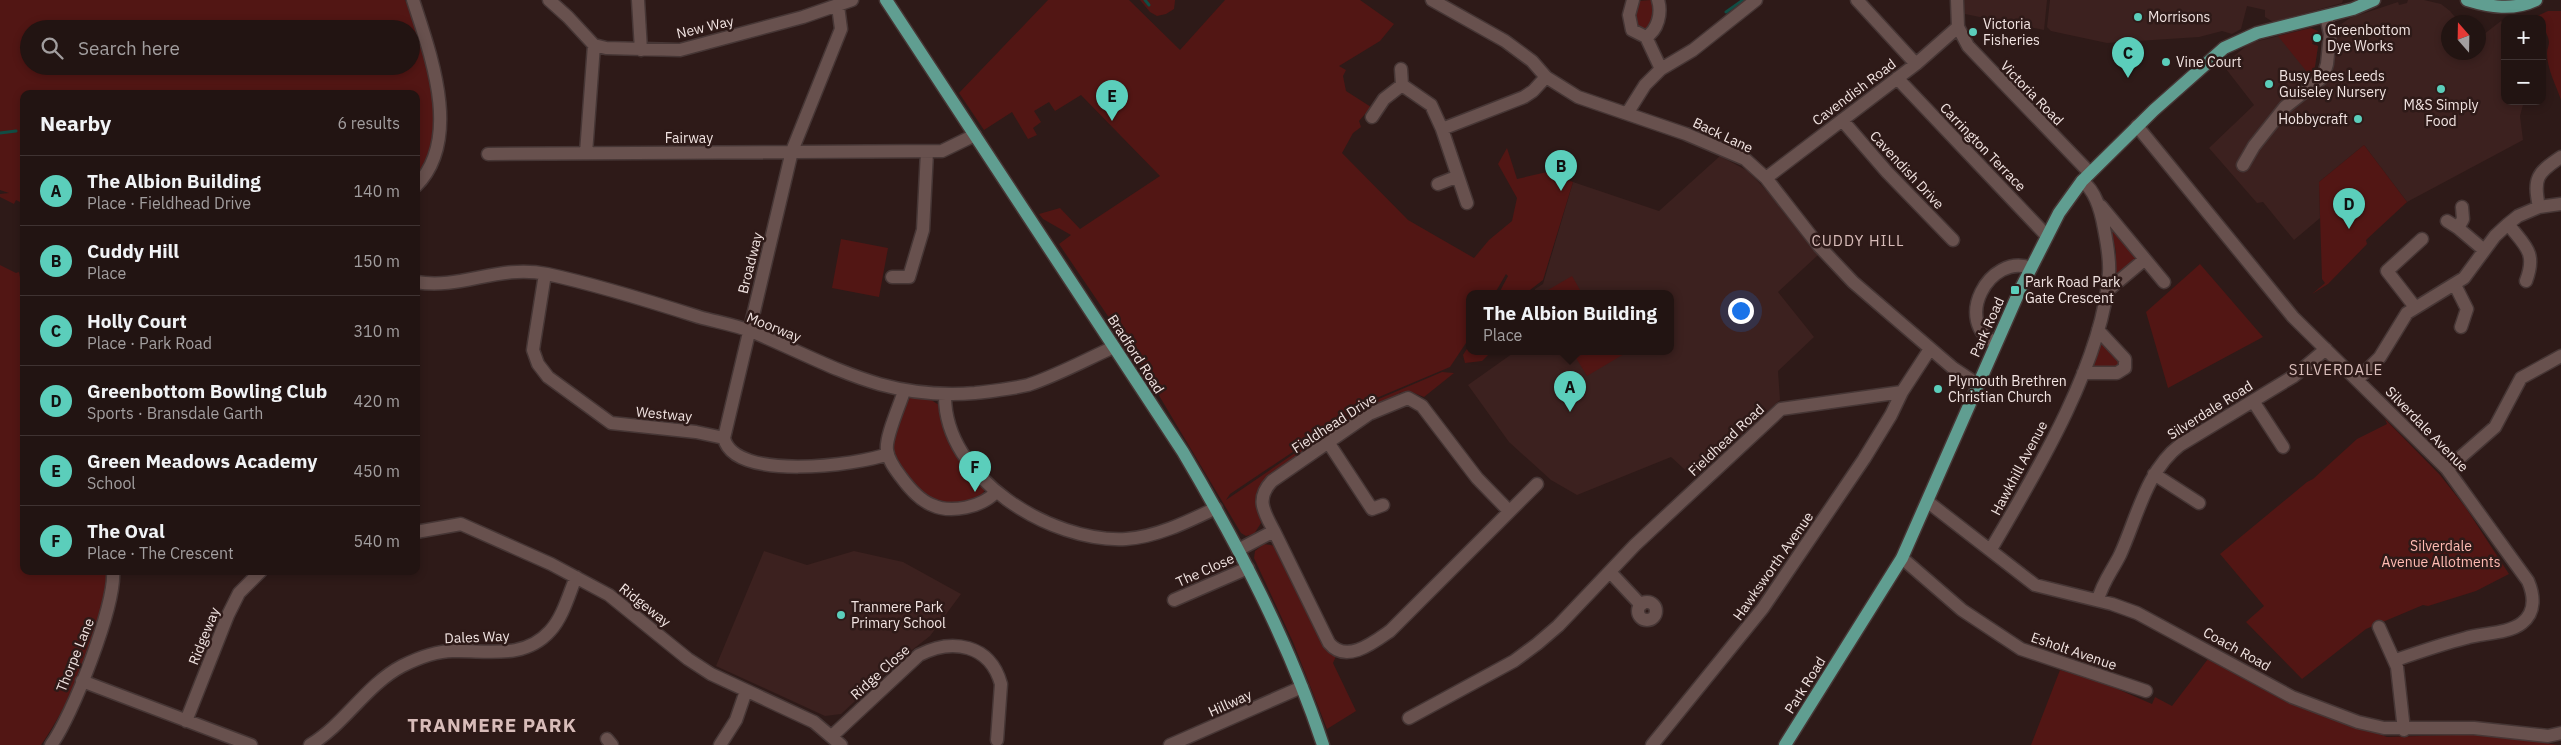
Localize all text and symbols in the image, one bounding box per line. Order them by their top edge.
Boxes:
place label: Morrisons [2148,8,2211,26]
marker: Morrisons [2132,11,2144,23]
street label: New Way [675,12,735,42]
place label: Victoria Fisheries [1983,15,2040,49]
north arrow [2441,15,2486,60]
map controls [2501,15,2546,105]
button: + [2501,15,2546,60]
search box [20,20,420,75]
place label: Greenbottom Dye Works [2327,21,2411,55]
marker: Victoria Fisheries [1967,26,1979,38]
marker: Greenbottom Dye Works [2311,32,2323,44]
icon: search [38,34,66,62]
text: Search here [78,36,180,60]
pin: C [2112,37,2144,78]
place label: Vine Court [2176,53,2242,71]
street label: Cavendish Road [1809,55,1899,129]
marker: Vine Court [2160,56,2172,68]
street label: Victoria Road [1997,57,2067,129]
button: − [2501,60,2546,105]
place label: Busy Bees Leeds Guiseley Nursery [2279,67,2386,101]
marker: Busy Bees Leeds Guiseley Nursery [2263,78,2275,90]
pin: E [1096,80,1128,121]
marker: M&S Simply Food [2435,83,2447,95]
place label: M&S Simply Food [2403,96,2479,130]
street label: Carrington Terrace [1936,99,2030,195]
text: Nearby [40,109,111,137]
place label: Hobbycraft [2278,110,2348,128]
text: 6 results [337,113,400,133]
street label: Back Lane [1690,113,1756,157]
marker: Hobbycraft [2352,113,2364,125]
street label: Cavendish Drive [1866,127,1948,213]
street label: Fairway [665,129,713,147]
pin: B [1545,150,1577,191]
text: The Albion Building [87,169,261,193]
text: A [51,181,61,201]
text: 140 m [353,181,400,201]
pin: D [2333,188,2365,229]
text: Place · Fieldhead Drive [87,193,251,213]
street label: Broadway [734,230,766,296]
district label: CUDDY HILL [1811,231,1905,250]
text: Cuddy Hill [87,239,179,263]
text: B [51,251,61,271]
text: 150 m [353,251,400,271]
text: Place [87,263,126,283]
place label: Park Road Park Gate Crescent [2025,273,2121,307]
marker: Park Road Park Gate Crescent [2009,284,2021,296]
popup [1466,290,1674,355]
street label: Park Road [1966,294,2008,360]
your location [1728,298,1754,324]
text: The Albion Building [1483,301,1657,325]
street label: Moorway [744,308,804,346]
text: Holly Court [87,309,187,333]
street label: Bradford Road [1104,311,1168,397]
text: C [51,321,61,341]
text: 310 m [353,321,400,341]
text: Place [1483,325,1522,345]
text: Place · Park Road [87,333,212,353]
district label: SILVERDALE [2289,360,2383,379]
pin: A [1554,371,1586,412]
place label: Plymouth Brethren Christian Church [1948,372,2067,406]
street label: Silverdale Road [2164,377,2256,443]
text: Greenbottom Bowling Club [87,379,327,403]
street label: Silverdale Avenue [2382,382,2473,476]
marker: Plymouth Brethren Christian Church [1932,383,1944,395]
street label: Fieldhead Drive [1288,389,1380,457]
text: D [50,391,62,411]
text: 420 m [353,391,400,411]
street label: Fieldhead Road [1684,400,1768,480]
text: Sports · Bransdale Garth [87,403,263,423]
street label: Westway [635,403,693,425]
street label: Hawkhill Avenue [1987,417,2052,518]
text: Green Meadows Academy [87,449,317,473]
pin: F [959,451,991,492]
text: E [51,461,61,481]
text: 450 m [353,461,400,481]
text: School [87,473,136,493]
street label: Hawksworth Avenue [1729,508,1817,624]
text: The Oval [87,519,165,543]
text: F [51,531,61,551]
text: 540 m [353,531,400,551]
park label: Silverdale Avenue Allotments [2382,537,2501,571]
text: Place · The Crescent [87,543,234,563]
street label: The Close [1173,549,1237,591]
street label: Ridgeway [616,579,674,631]
place label: Tranmere Park Primary School [851,598,946,632]
street label: Ridgeway [184,605,224,667]
marker: Tranmere Park Primary School [835,609,847,621]
street label: Thorpe Lane [52,615,98,695]
street label: Coach Road [2200,623,2274,675]
street label: Dales Way [444,627,510,647]
street label: Esholt Avenue [2029,628,2120,674]
street label: Ridge Close [847,640,914,703]
street label: Park Road [1780,653,1830,717]
street label: Hillway [1205,685,1255,721]
district label: TRANMERE PARK [407,713,577,737]

